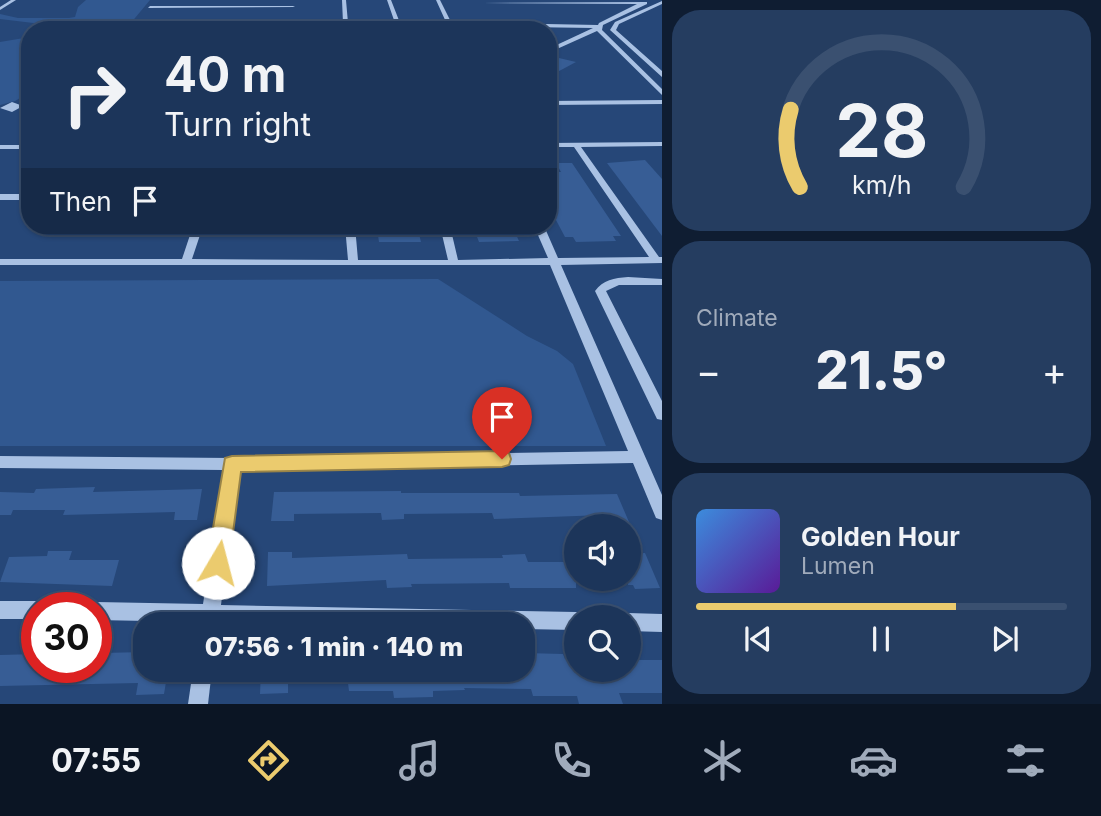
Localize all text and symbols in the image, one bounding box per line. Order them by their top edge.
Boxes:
text: 40 m [164,45,287,104]
icon: right [49,49,140,140]
text: 28 [835,86,928,175]
text: Turn right [164,105,311,144]
text: km/h [852,169,911,199]
icon: arrive [126,182,164,220]
text: Then [49,186,112,217]
text: Climate [696,304,778,332]
text: 21.5° [816,339,947,402]
text: − [696,348,721,394]
text: + [1042,348,1067,394]
pin [472,387,532,459]
icon: arrive [483,398,521,436]
map controls [564,514,641,682]
button: sound [564,514,641,591]
text: Golden Hour [801,521,960,552]
position arrow [181,526,255,600]
text: Lumen [801,552,875,580]
speed limit sign: 30 [21,592,112,683]
button: search [564,605,641,682]
icon: previous [739,620,777,658]
icon: pause [862,620,900,658]
icon: next [986,620,1024,658]
text: 07:56 · 1 min · 140 m [205,631,463,662]
icon: directions [244,736,293,785]
icon: music [395,736,444,785]
icon: phone [547,736,596,785]
icon: climate [698,736,747,785]
icon: car [849,736,898,785]
icon: filters [1001,736,1050,785]
text: 07:55 [51,741,141,780]

